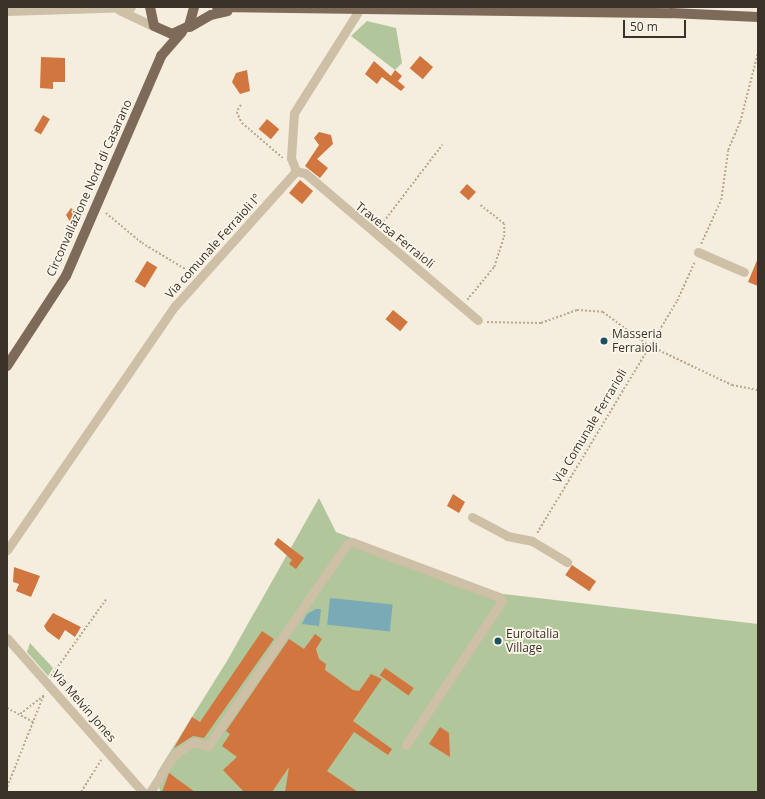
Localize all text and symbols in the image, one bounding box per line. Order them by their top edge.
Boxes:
scale bar [625,12,688,38]
text: 50 m [630,18,658,35]
street label: Circonvallazione Nord di Casarano [43,97,135,279]
street label: Via comunale Ferraioli I° [162,191,264,301]
street label: Traversa Ferraioli [353,199,437,271]
place label: Masseria Ferraioli [612,327,662,355]
marker: Masseria Ferraioli [599,336,609,346]
street label: Via Comunale Ferrarioli [550,366,630,486]
place label: Euroitalia Village [506,627,559,655]
marker: Euroitalia Village [493,636,503,646]
street label: Via Melvin Jones [49,667,119,745]

